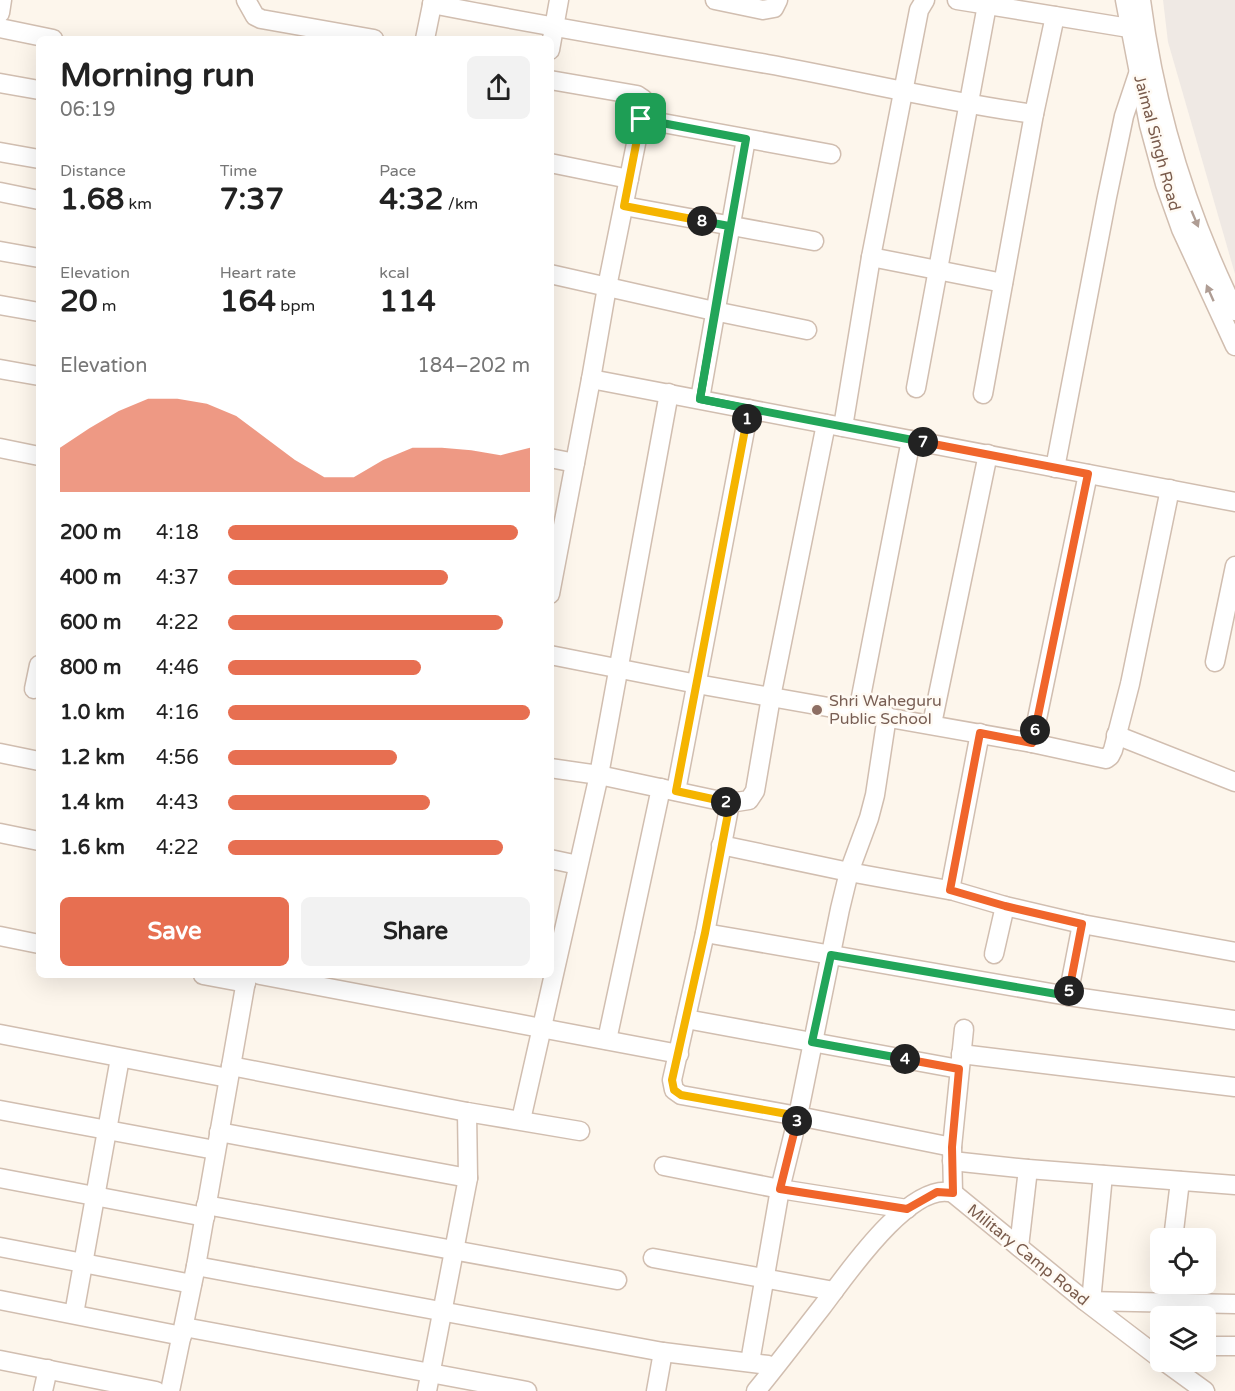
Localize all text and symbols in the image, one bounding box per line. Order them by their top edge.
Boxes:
text: Morning run [60,56,255,95]
button: share [467,56,530,119]
street label: Jaimal Singh Road [1129,73,1185,213]
pin [615,93,666,144]
text: 06:19 [60,98,115,122]
icon: arrive [624,102,657,135]
text: Distance [60,161,126,181]
text: Time [220,161,257,181]
text: Pace [379,161,416,181]
text: 1.68 [60,181,124,218]
text: 7:37 [220,181,284,218]
text: 4:32 [379,181,444,218]
text: km [124,194,152,214]
text: /km [444,194,478,214]
pin: 8 [687,206,717,236]
one-way arrow [1191,210,1200,228]
text: 8 [697,211,707,231]
text: Elevation [60,263,130,283]
text: Heart rate [220,263,296,283]
text: kcal [379,263,409,283]
text: 20 [60,283,98,320]
text: 164 [220,283,276,320]
text: 114 [379,283,436,320]
one-way arrow [1205,284,1215,302]
text: m [98,296,117,316]
text: bpm [276,296,315,316]
text: Elevation [60,354,147,378]
text: 184–202 m [417,354,530,378]
pin: 1 [732,404,762,434]
text: 1 [742,409,752,429]
pin: 7 [908,427,938,457]
text: 7 [918,432,928,452]
text: 200 m [60,521,121,545]
text: 4:18 [156,521,199,545]
text: 400 m [60,566,121,590]
text: 4:37 [156,566,199,590]
text: 600 m [60,611,121,635]
text: 4:22 [156,611,199,635]
text: 800 m [60,656,121,680]
text: 4:46 [156,656,199,680]
place label: Shri Waheguru Public School [829,691,942,729]
text: 1.0 km [60,701,125,725]
text: 4:16 [156,701,199,725]
marker: Shri Waheguru Public School [810,703,824,717]
pin: 6 [1020,715,1050,745]
text: 6 [1030,720,1040,740]
text: 1.2 km [60,746,125,770]
text: 4:56 [156,746,199,770]
pin: 2 [711,787,741,817]
text: 1.4 km [60,791,124,815]
text: 4:43 [156,791,199,815]
text: 2 [721,792,731,812]
text: 1.6 km [60,836,125,860]
text: 4:22 [156,836,199,860]
button: Save [60,897,289,966]
button: Share [301,897,530,966]
pin: 5 [1054,976,1084,1006]
text: 5 [1064,981,1074,1001]
pin: 4 [890,1044,920,1074]
text: 4 [900,1049,910,1069]
pin: 3 [782,1106,812,1136]
text: 3 [792,1111,802,1131]
street label: Military Camp Road [963,1200,1093,1310]
map controls [1150,1228,1216,1372]
button: locate [1150,1228,1216,1294]
button: layers [1150,1306,1216,1372]

